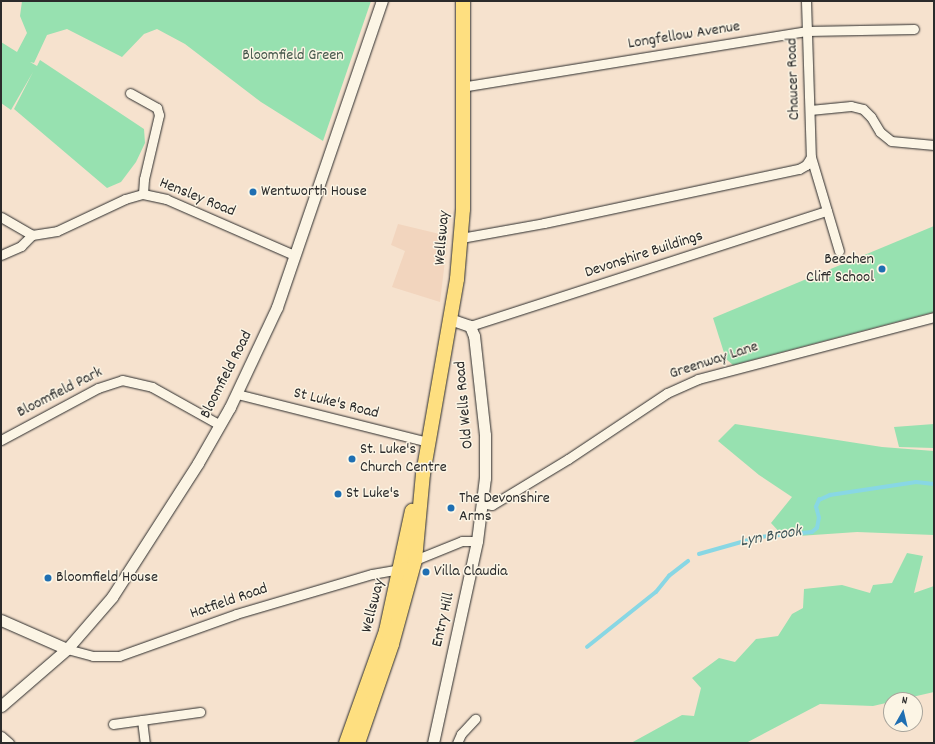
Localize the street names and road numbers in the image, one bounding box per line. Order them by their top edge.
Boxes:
street label: Longfellow Avenue [627,18,741,54]
street label: Chaucer Road [783,37,805,121]
street label: Hensley Road [156,174,238,222]
street label: Wellsway [431,210,455,266]
street label: Devonshire Buildings [583,227,705,283]
street label: Bloomfield Road [197,328,257,422]
street label: Greenway Lane [667,338,761,384]
street label: Old Wells Road [452,360,478,450]
street label: Bloomfield Park [14,363,106,423]
street label: St Luke's Road [291,384,381,424]
street label: Wellsway [358,577,390,635]
street label: Hatfield Road [188,580,270,624]
street label: Entry Hill [428,591,460,649]

